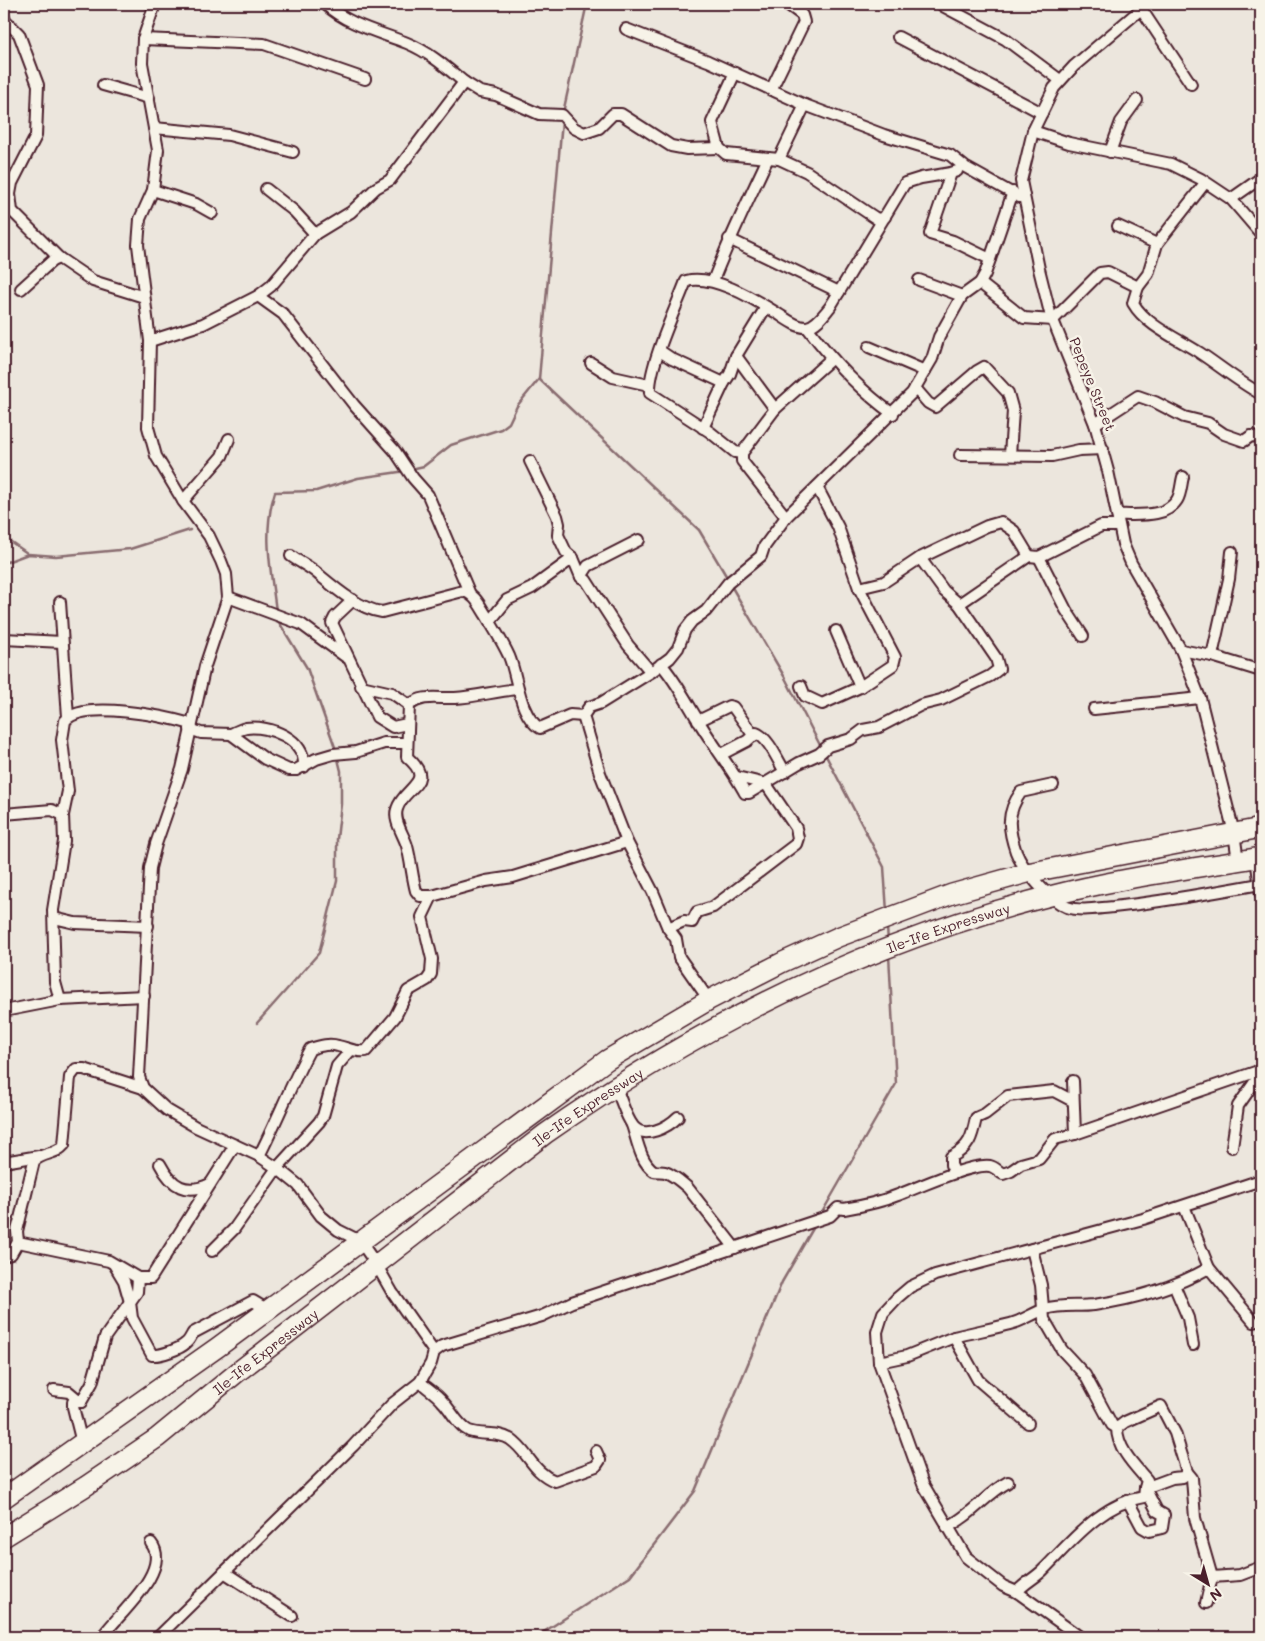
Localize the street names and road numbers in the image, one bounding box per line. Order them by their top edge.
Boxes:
street label: Pepeye Street [1066,334,1120,434]
street label: Ile-Ife Expressway [884,898,1012,957]
street label: Ile-Ife Expressway [528,1063,646,1150]
street label: Ile-Ife Expressway [208,1304,322,1398]

